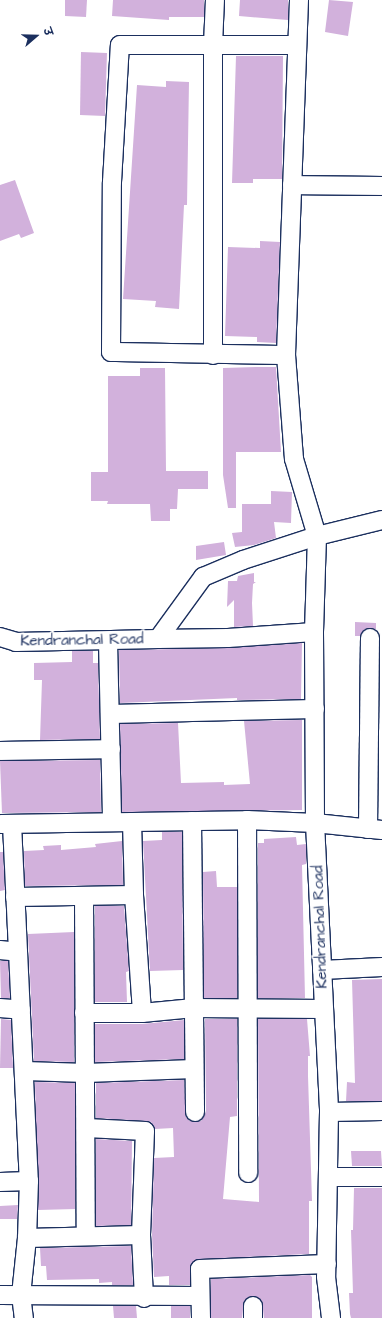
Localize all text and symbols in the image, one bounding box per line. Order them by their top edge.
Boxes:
north arrow [16,16,56,56]
text: उ [39,26,56,38]
street label: Kendranchal Road [20,630,144,650]
street label: Kendranchal Road [309,865,331,989]

